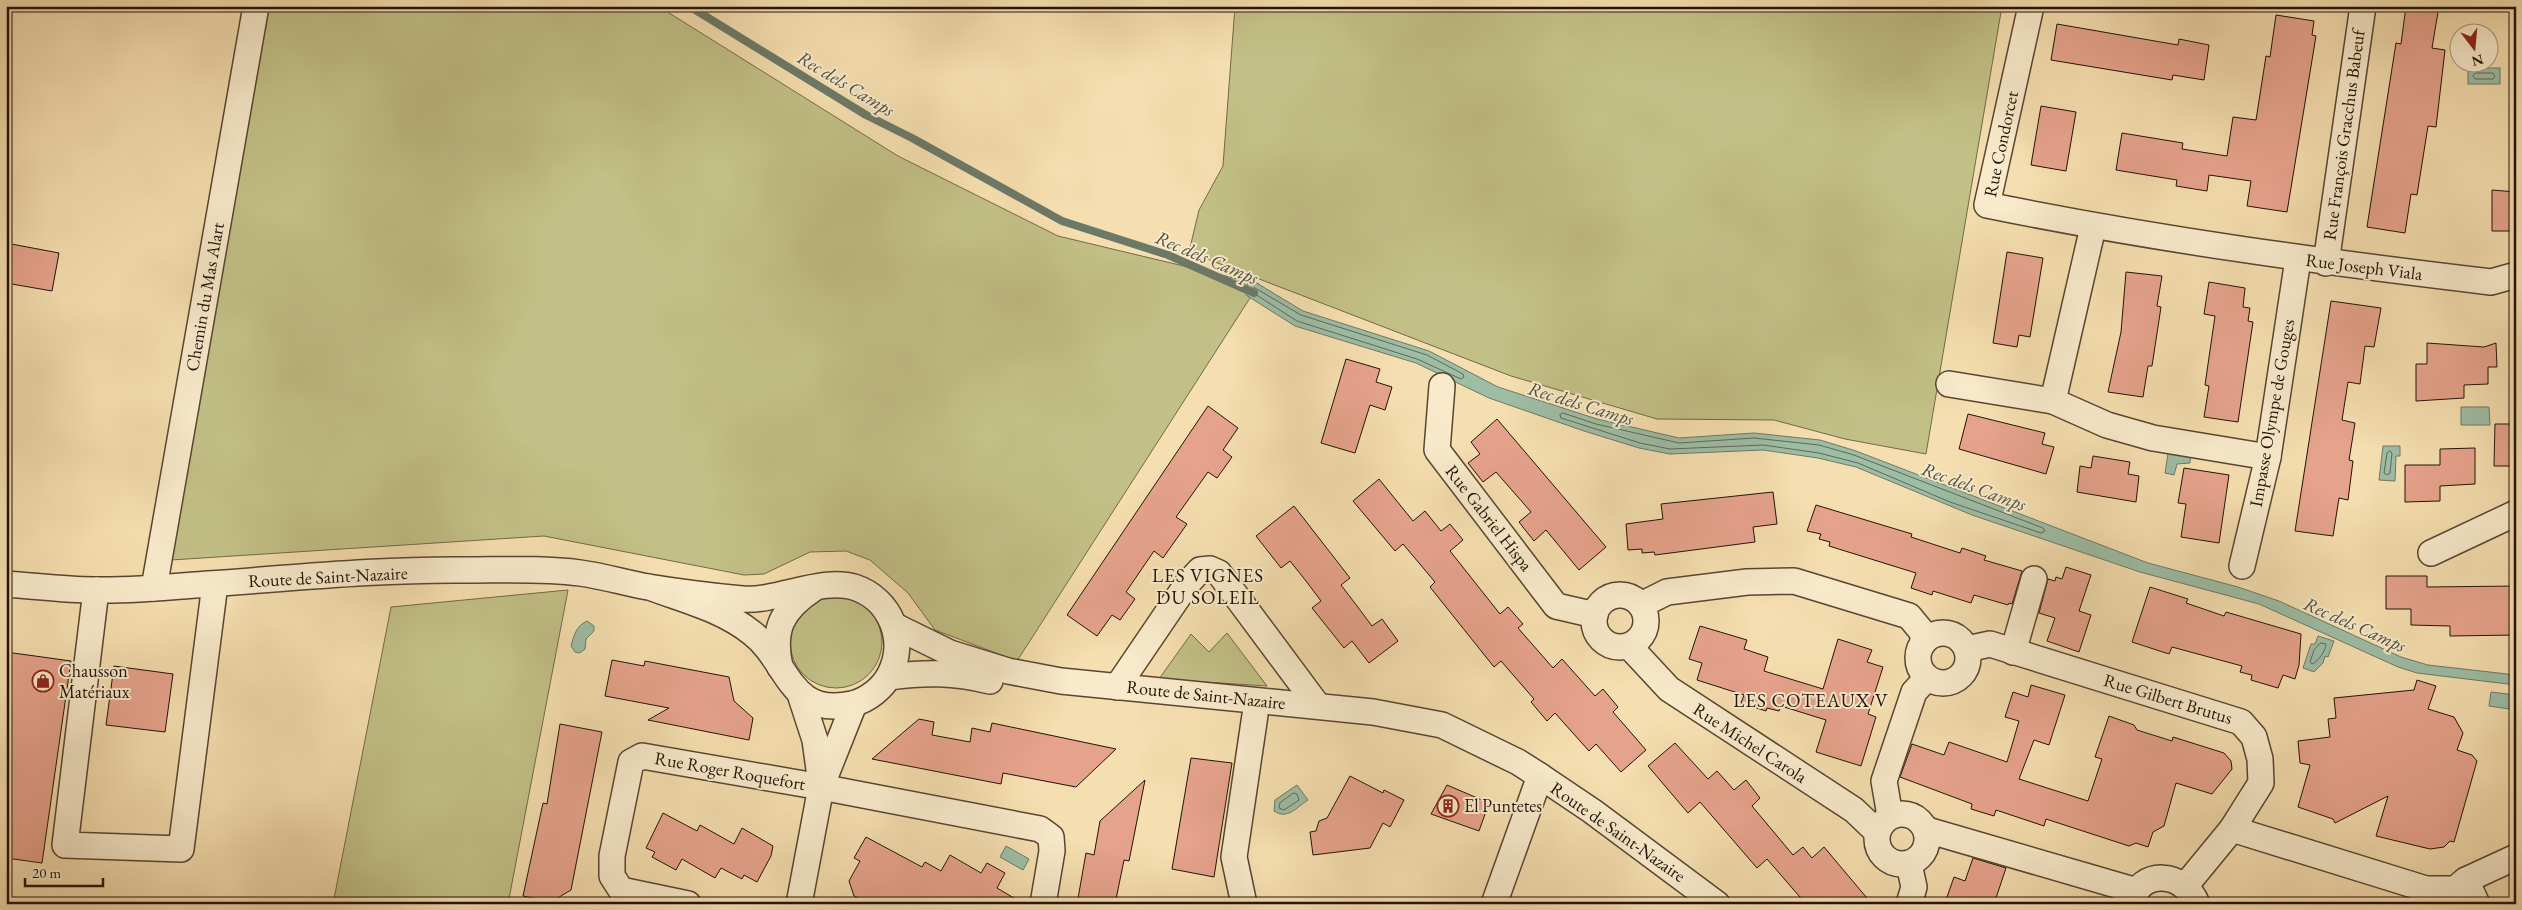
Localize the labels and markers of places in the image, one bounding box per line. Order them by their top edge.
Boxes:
place label: Chausson Matériaux [59,659,130,703]
shop icon: Chausson Matériaux [31,669,55,693]
building icon: El Puntetes [1436,794,1460,818]
place label: El Puntetes [1464,794,1542,817]

